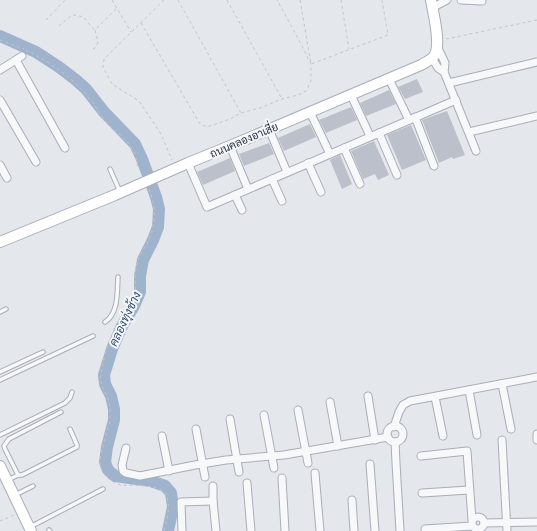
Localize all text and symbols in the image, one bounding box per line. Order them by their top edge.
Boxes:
street label: ถนนคลองอาเสี่ย [206,116,281,162]
water label: คลองทุ่งช้าง [104,288,146,349]

